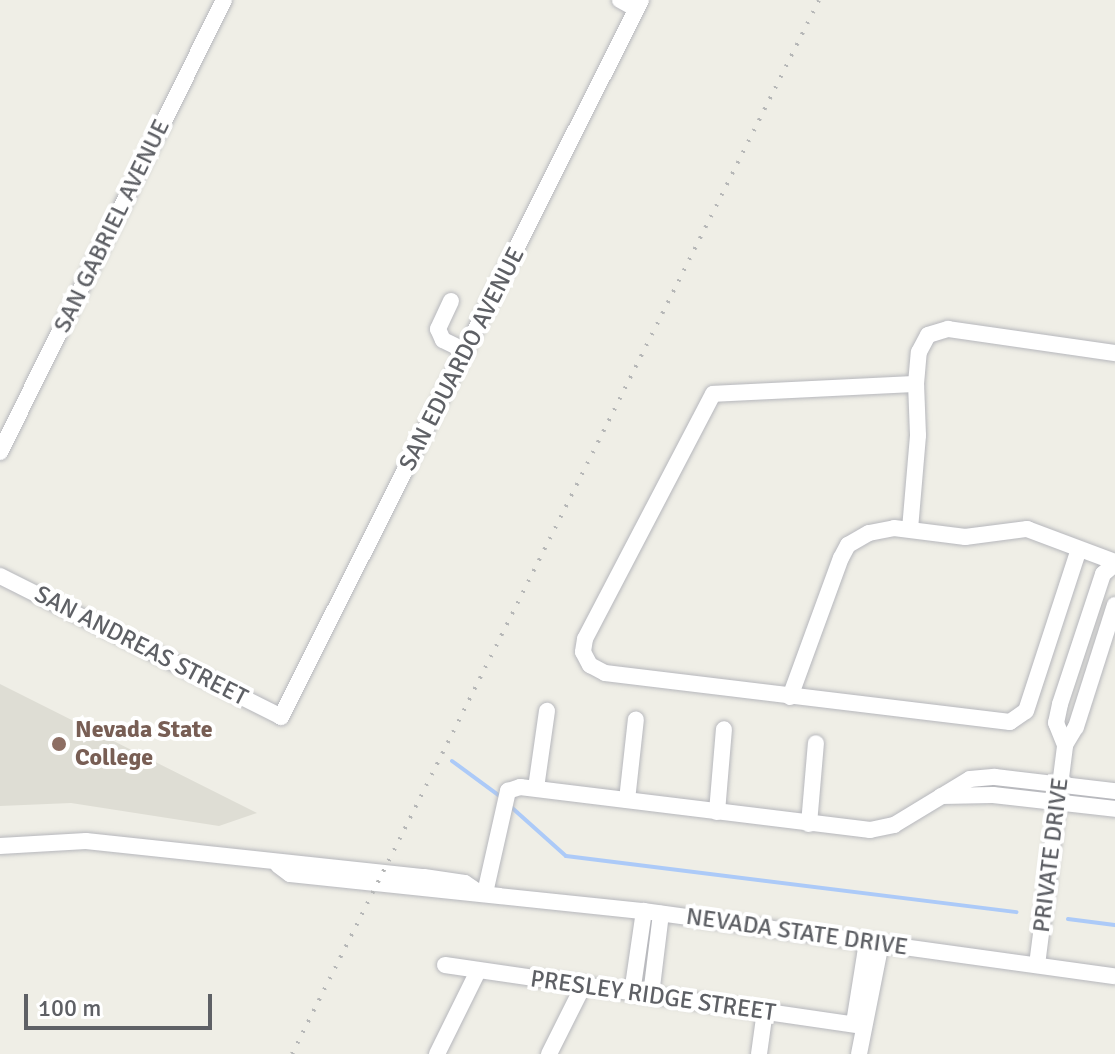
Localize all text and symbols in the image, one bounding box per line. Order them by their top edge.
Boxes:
street label: SAN GABRIEL AVENUE [48,115,176,337]
street label: SAN EDUARDO AVENUE [393,242,531,476]
street label: SAN ANDREAS STREET [30,580,252,712]
place label: Nevada State College [75,716,213,772]
marker: Nevada State College [50,735,68,753]
street label: PRIVATE DRIVE [1027,776,1075,934]
street label: NEVADA STATE DRIVE [684,902,910,962]
street label: PRESLEY RIDGE STREET [529,965,777,1027]
scale bar [28,978,216,1028]
text: 100 m [38,993,101,1023]

